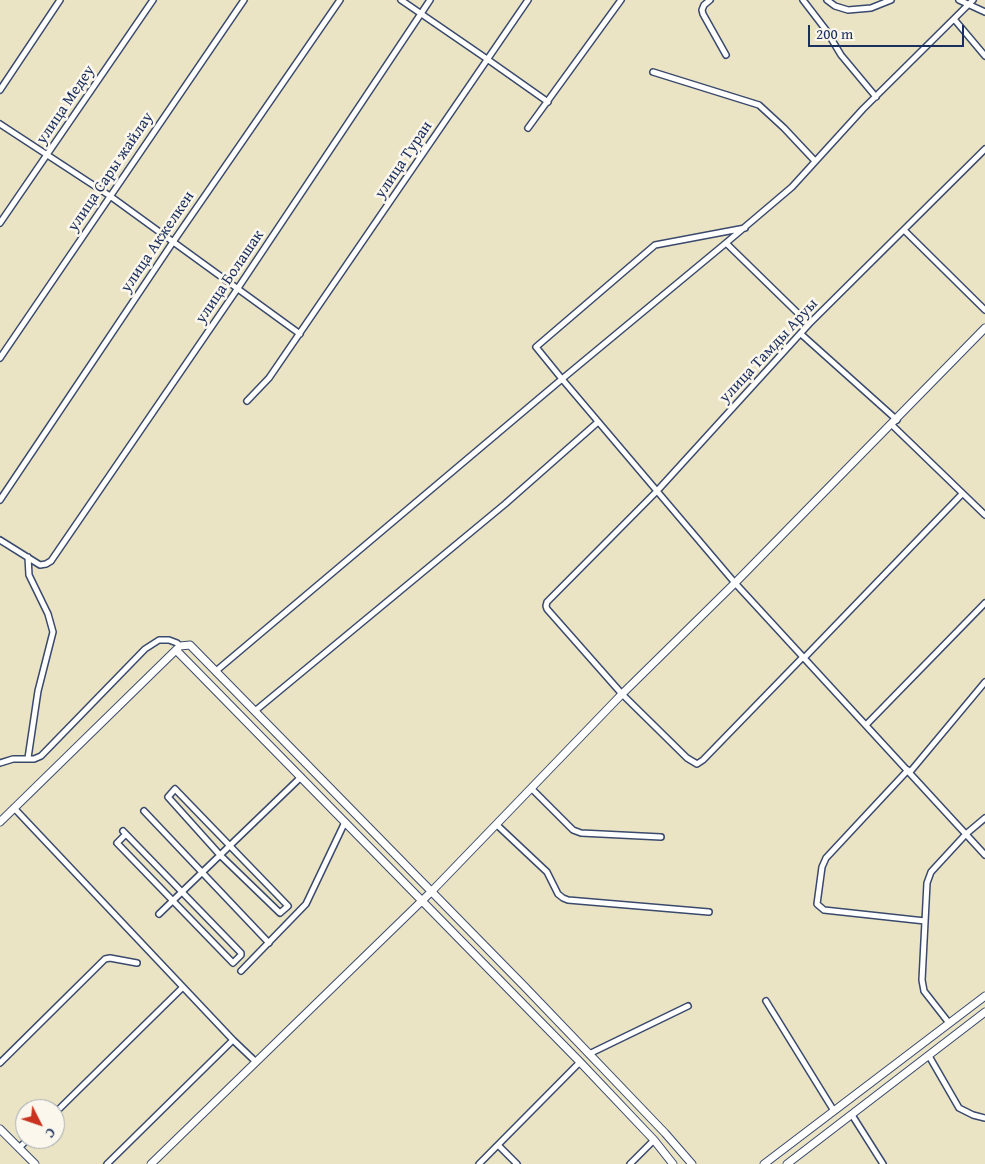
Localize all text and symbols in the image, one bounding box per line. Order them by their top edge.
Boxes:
scale bar [810,15,966,47]
text: 200 m [816,23,853,44]
street label: улица Медеу [33,62,99,148]
street label: улица Сары жайлау [64,109,158,235]
street label: улица Туран [371,118,437,202]
street label: улица Акжелкен [117,188,199,296]
street label: улица Болашак [192,227,268,327]
street label: улица Тамды Аруы [716,295,822,407]
north arrow [15,1099,65,1149]
text: С [40,1124,61,1143]

